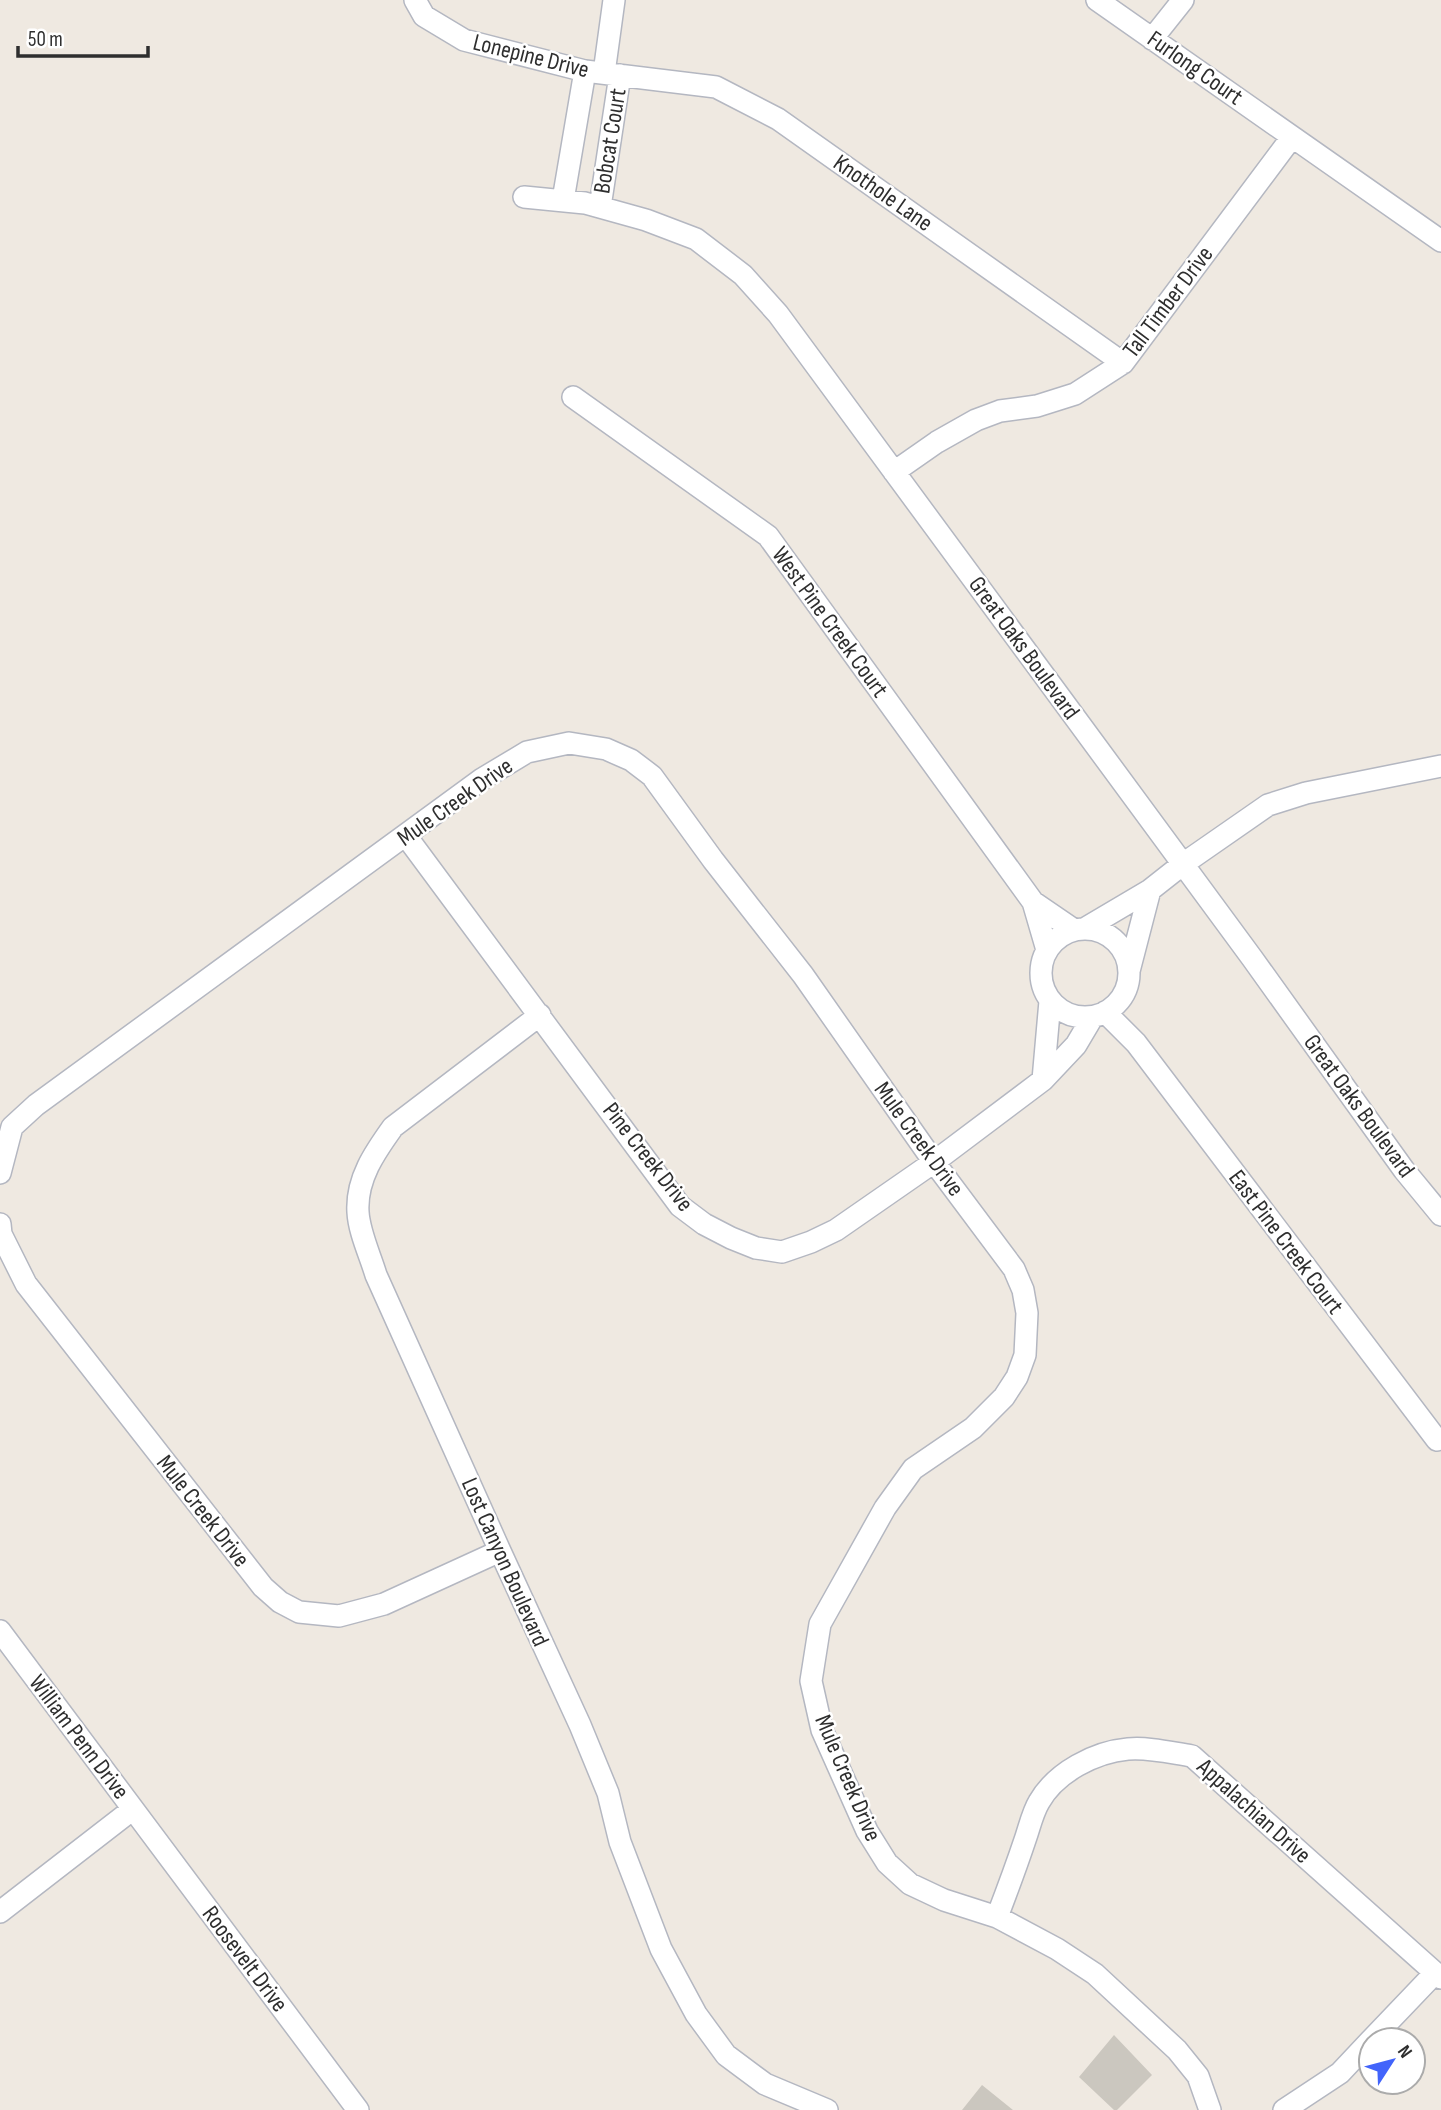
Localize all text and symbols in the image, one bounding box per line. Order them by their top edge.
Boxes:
scale bar [18,14,147,58]
street label: Furlong Court [1142,25,1248,111]
text: 50 m [28,27,63,52]
street label: Lonepine Drive [470,28,592,84]
street label: Bobcat Court [587,86,633,196]
street label: Knothole Lane [828,148,938,238]
street label: Tall Timber Drive [1117,241,1219,363]
street label: West Pine Creek Court [766,541,894,703]
street label: Great Oaks Boulevard [962,571,1086,725]
street label: Mule Creek Drive [392,752,518,852]
street label: Great Oaks Boulevard [1297,1029,1421,1183]
street label: Mule Creek Drive [868,1076,970,1202]
street label: Pine Creek Drive [596,1097,700,1217]
street label: East Pine Creek Court [1222,1164,1350,1320]
street label: Mule Creek Drive [150,1449,256,1573]
street label: Lost Canyon Boulevard [455,1473,555,1651]
street label: William Penn Drive [23,1669,135,1805]
street label: Mule Creek Drive [808,1710,888,1846]
street label: Appalachian Drive [1190,1752,1317,1870]
street label: Roosevelt Drive [196,1900,294,2018]
north arrow [1357,2026,1427,2096]
text: N [1392,2041,1417,2063]

